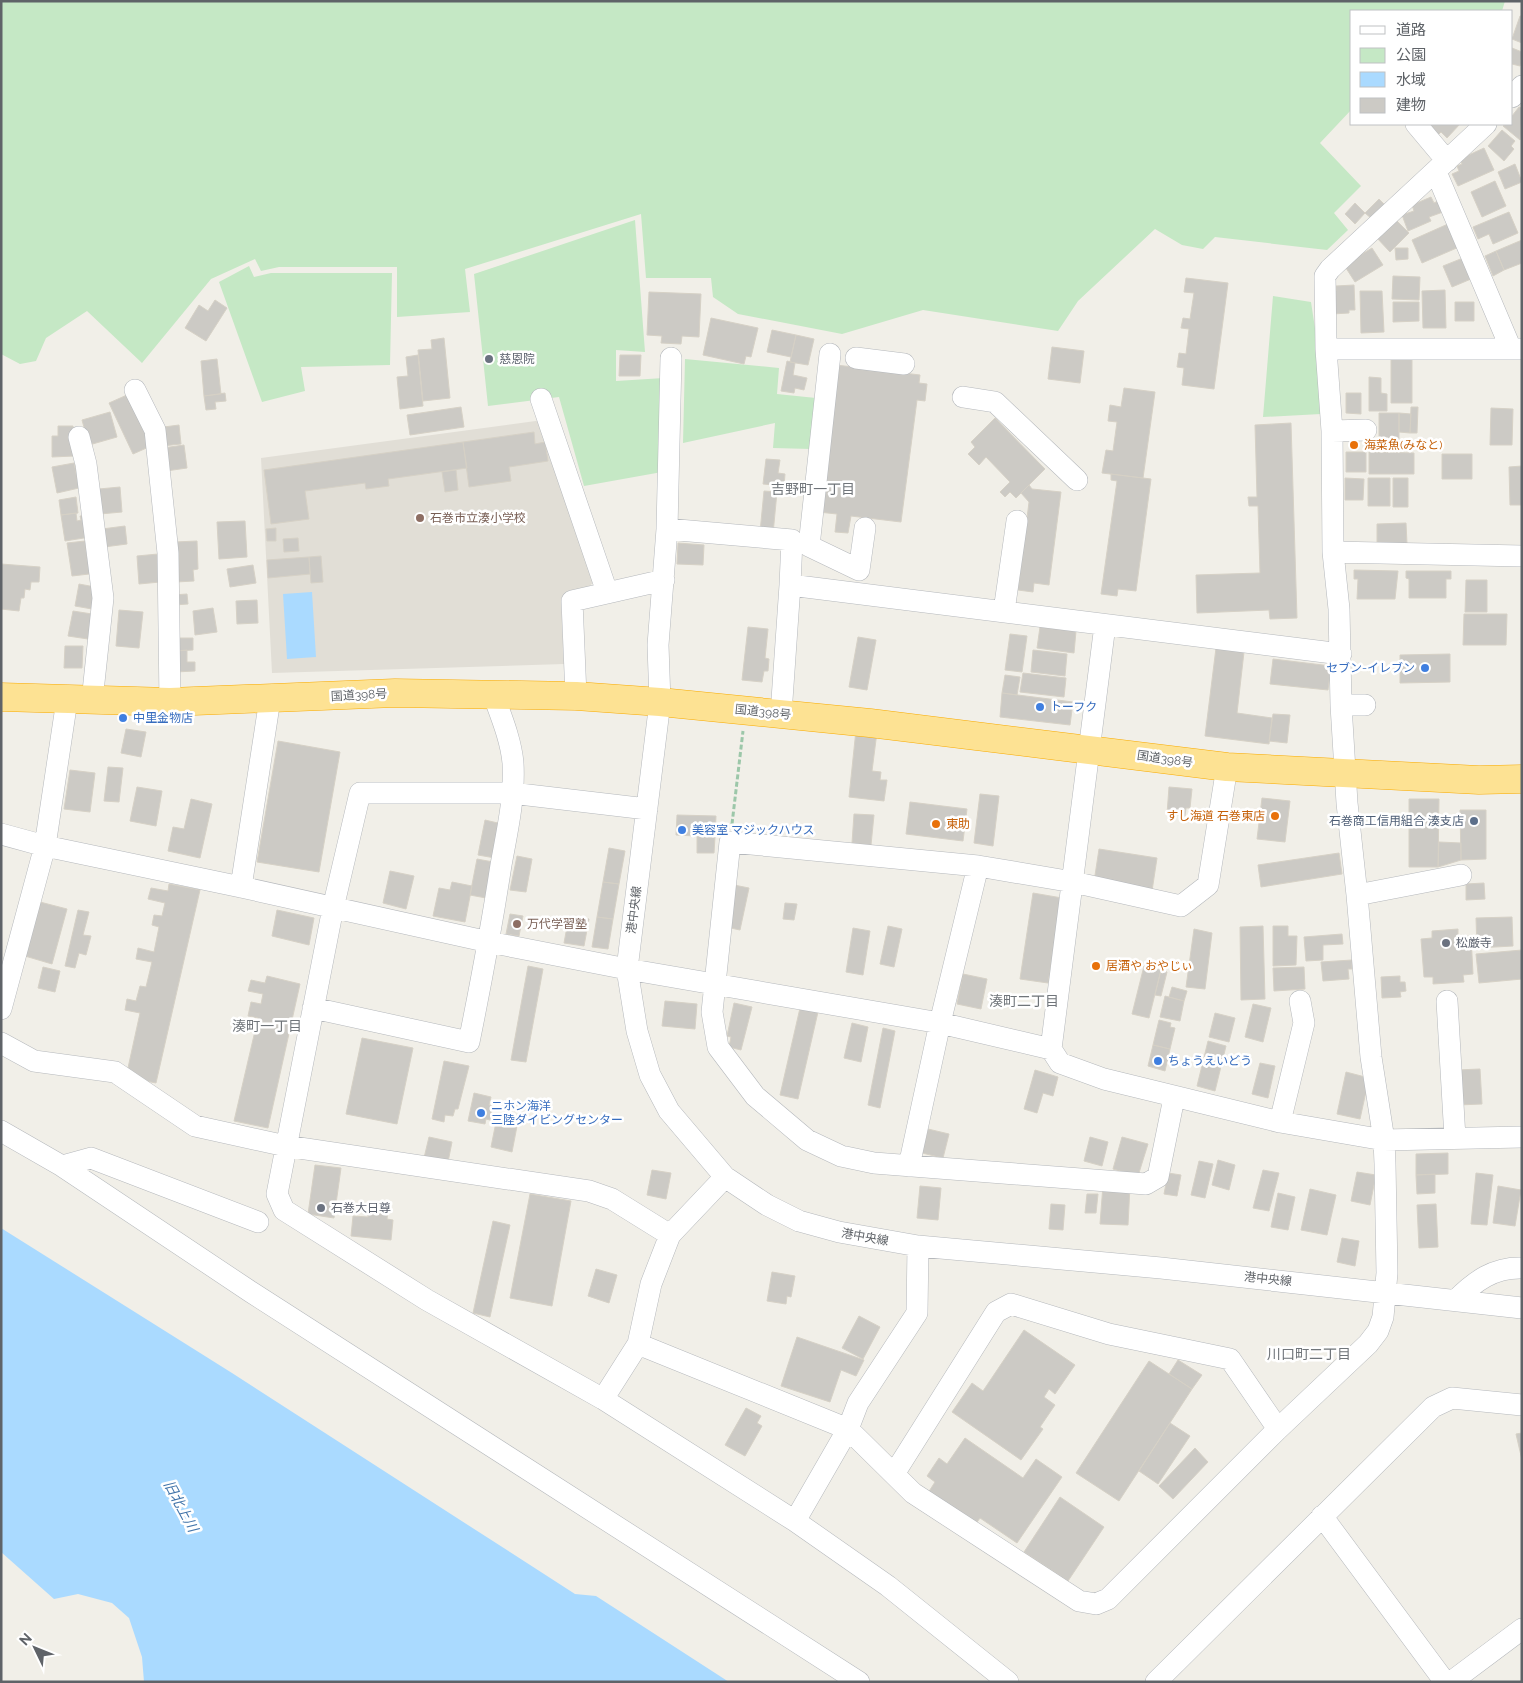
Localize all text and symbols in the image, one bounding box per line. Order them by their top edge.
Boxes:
legend [1350,10,1513,125]
text: 道路 [1396,21,1426,39]
text: 公園 [1396,46,1426,64]
text: 水域 [1396,71,1426,89]
text: 建物 [1396,96,1426,114]
place label: 慈恩院 [499,352,535,366]
marker: 慈恩院 [483,353,495,365]
place label: 海菜魚(みなと) [1364,438,1442,452]
marker: 海菜魚(みなと) [1348,439,1360,451]
district label: 吉野町一丁目 [771,481,855,497]
place label: 石巻市立湊小学校 [430,511,526,525]
marker: 石巻市立湊小学校 [414,512,426,524]
place label: セブン-イレブン [1326,661,1415,675]
marker: セブン-イレブン [1419,662,1431,674]
street label: 国道398号 [330,687,388,703]
place label: トーフク [1050,700,1097,714]
marker: トーフク [1034,701,1046,713]
street label: 国道398号 [734,702,792,722]
place label: 中里金物店 [133,711,193,725]
marker: 中里金物店 [117,712,129,724]
street label: 国道398号 [1136,748,1194,770]
place label: すし海道 石巻東店 [1166,809,1265,823]
marker: すし海道 石巻東店 [1269,810,1281,822]
place label: 石巻商工信用組合 湊支店 [1329,814,1464,828]
marker: 石巻商工信用組合 湊支店 [1468,815,1480,827]
place label: 東助 [946,817,970,831]
marker: 東助 [930,818,942,830]
place label: 美容室 マジックハウス [692,823,814,837]
marker: 美容室 マジックハウス [676,824,688,836]
street label: 港中央線 [624,885,644,935]
place label: 万代学習塾 [527,917,587,931]
marker: 万代学習塾 [511,918,523,930]
place label: 松厳寺 [1456,936,1492,950]
marker: 松厳寺 [1440,937,1452,949]
place label: 居酒や おやじぃ [1106,959,1193,973]
marker: 居酒や おやじぃ [1090,960,1102,972]
district label: 湊町二丁目 [989,993,1059,1009]
district label: 湊町一丁目 [232,1018,302,1034]
place label: ちょうえいどう [1168,1054,1252,1068]
marker: ちょうえいどう [1152,1055,1164,1067]
place label: ニホン海洋 三陸ダイビングセンター [491,1099,623,1127]
marker: ニホン海洋 三陸ダイビングセンター [475,1107,487,1119]
place label: 石巻大日尊 [331,1201,391,1215]
marker: 石巻大日尊 [315,1202,327,1214]
street label: 港中央線 [840,1226,890,1248]
street label: 港中央線 [1243,1270,1293,1288]
district label: 川口町二丁目 [1267,1346,1351,1362]
water label: 旧北上川 [161,1478,202,1536]
north arrow [10,1623,60,1673]
text: N [16,1630,35,1648]

